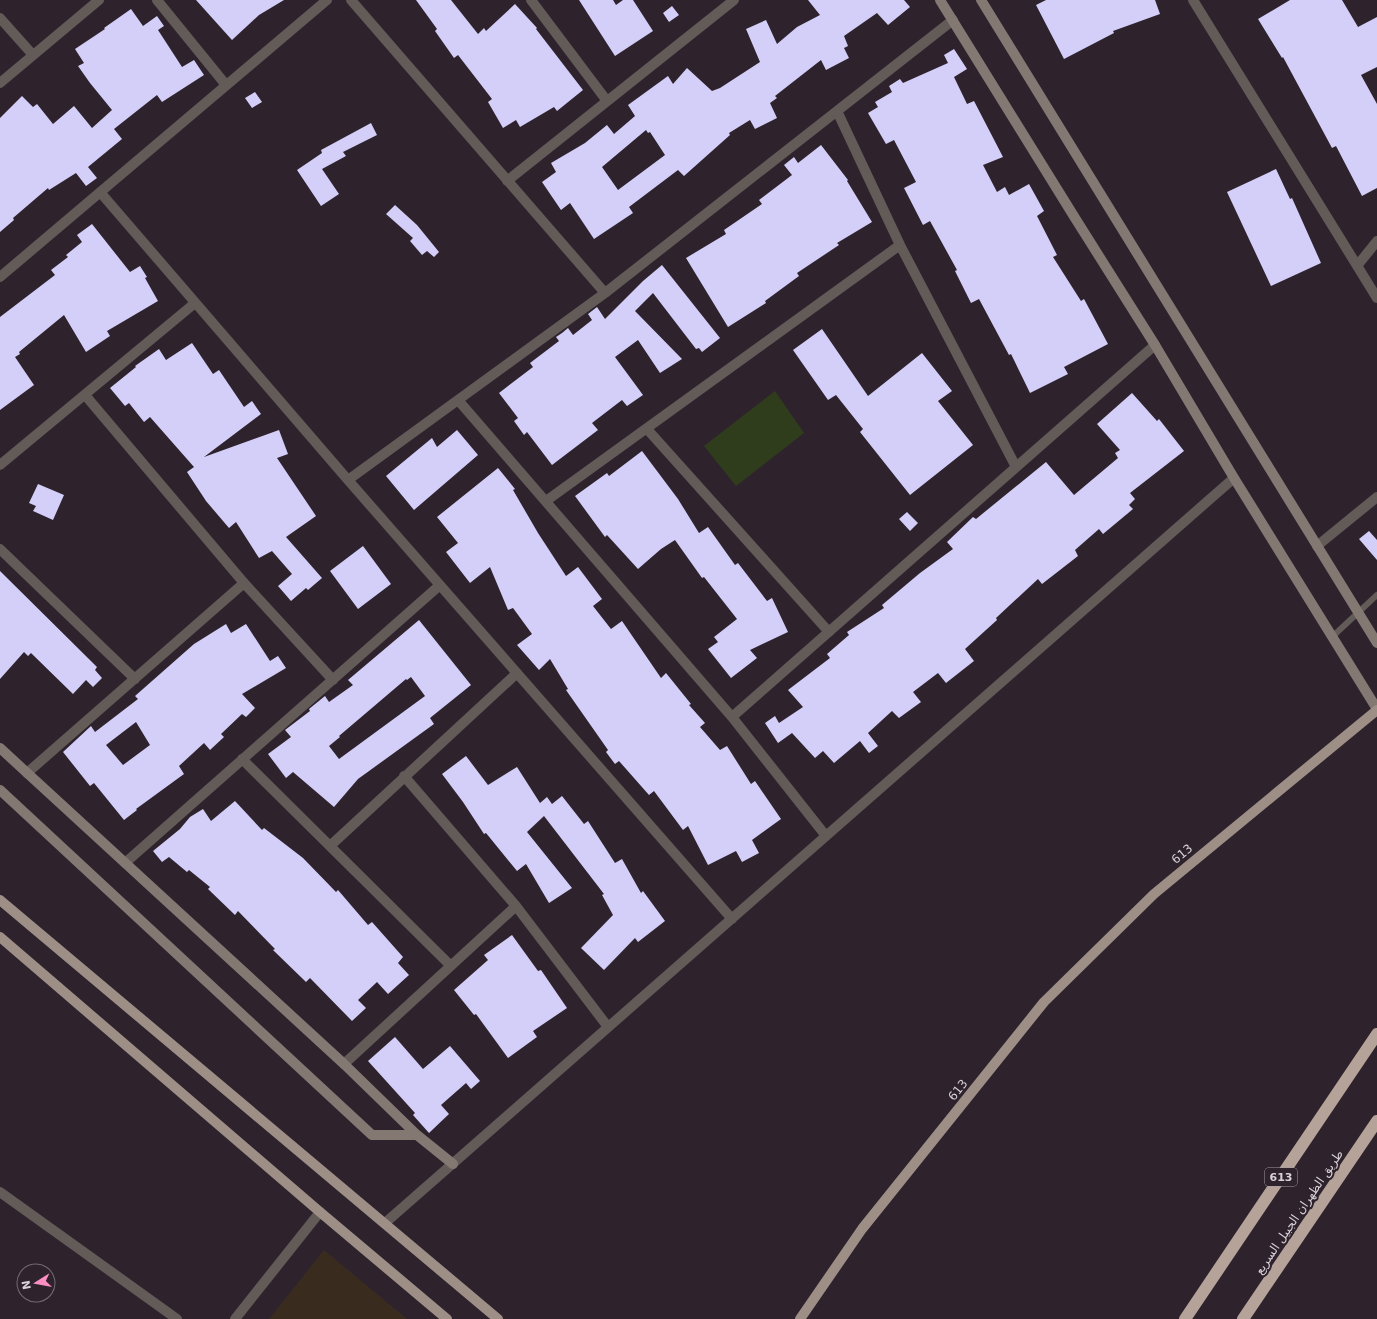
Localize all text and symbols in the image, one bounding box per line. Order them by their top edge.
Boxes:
street label: 613 [1169,841,1195,867]
street label: 613 [945,1077,971,1103]
street label: طريق الظهران الجبيل السريع [1252,1147,1347,1277]
road number: 613 [1265,1168,1297,1186]
north arrow [16,1263,56,1303]
text: N [19,1279,34,1291]

